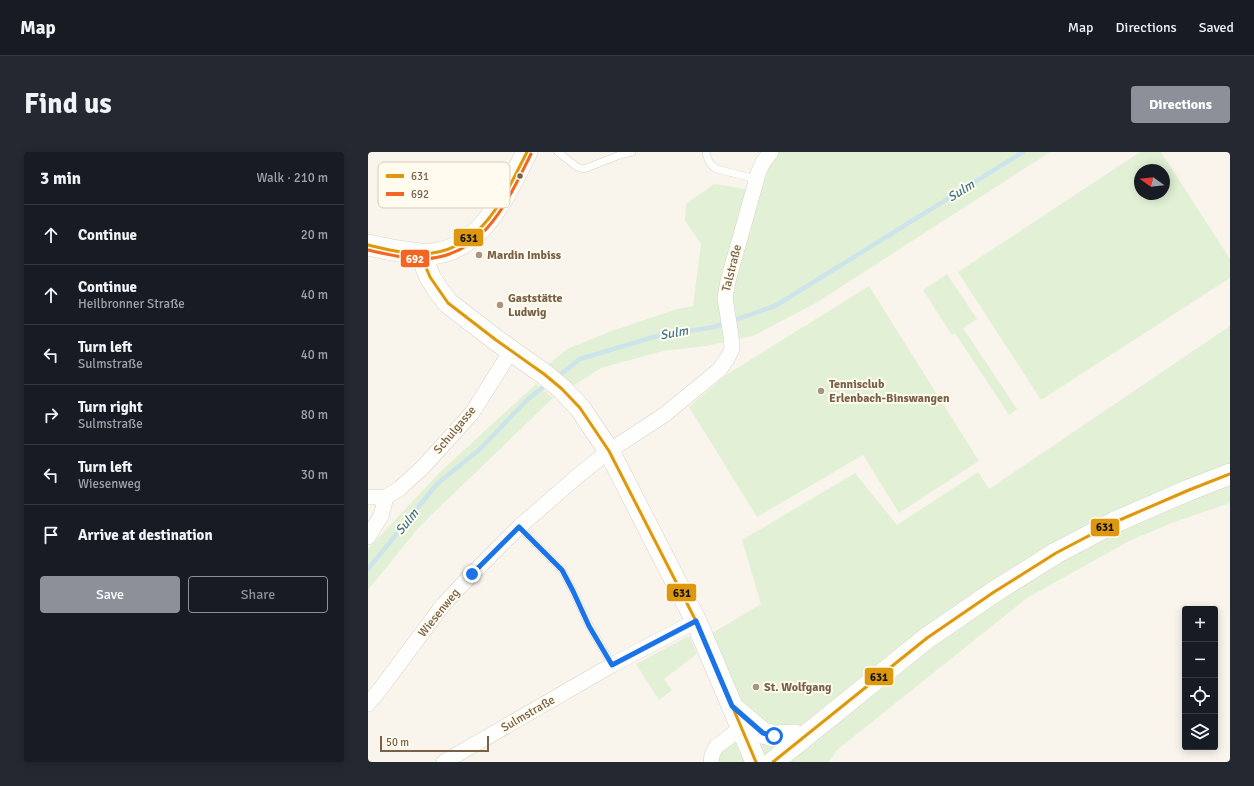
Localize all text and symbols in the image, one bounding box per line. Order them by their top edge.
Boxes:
text: Map [20,16,56,40]
text: Map [1068,19,1094,36]
text: Directions [1116,19,1177,36]
text: Saved [1199,19,1234,36]
button: Directions [1131,86,1230,123]
text: Find us [24,87,112,121]
legend [378,162,510,208]
north arrow [1134,164,1170,200]
text: 3 min [40,168,81,189]
text: Walk · 210 m [257,170,328,186]
text: 631 [411,170,429,183]
unlabelled marker [515,171,525,181]
water label: Sulm [945,176,978,205]
text: 692 [411,188,429,201]
icon: ahead [40,224,62,246]
text: Continue [78,226,137,244]
text: 20 m [301,227,328,243]
line badge: 631 [453,228,484,247]
text: 631 [460,232,478,245]
street label: Talstraße [719,243,745,293]
place label: Mardin Imbiss [487,248,562,263]
line badge: 692 [400,249,430,268]
marker: Mardin Imbiss [474,250,484,260]
text: 692 [406,253,424,266]
text: Continue [78,278,137,296]
icon: ahead [40,284,62,306]
text: 40 m [301,287,328,303]
place label: Gaststätte Ludwig [508,291,563,320]
text: Heilbronner Straße [78,296,185,312]
marker: Gaststätte Ludwig [495,300,505,310]
water label: Sulm [659,323,690,343]
text: Turn left [78,338,132,356]
icon: left [40,344,62,366]
text: 40 m [301,347,328,363]
text: Sulmstraße [78,356,143,372]
place label: Tennisclub Erlenbach-Binswangen [829,377,950,406]
marker: Tennisclub Erlenbach-Binswangen [816,386,826,396]
text: Turn right [78,398,143,416]
street label: Schulgasse [431,403,479,457]
icon: right [40,404,62,426]
text: 80 m [301,407,328,423]
text: Sulmstraße [78,416,143,432]
text: Turn left [78,458,132,476]
icon: left [40,464,62,486]
text: 30 m [301,467,328,483]
text: Wiesenweg [78,476,141,492]
water label: Sulm [392,505,423,538]
line badge: 631 [1090,518,1120,537]
text: 631 [1096,521,1114,534]
icon: arrive [40,524,62,546]
text: Arrive at destination [78,526,213,544]
route end [463,565,481,583]
button: Save [40,576,180,613]
button: Share [188,576,328,613]
line badge: 631 [666,583,697,602]
street label: Wiesenweg [415,586,463,640]
text: 631 [673,587,691,600]
map controls [1182,606,1218,750]
button: + [1182,606,1218,642]
button: − [1182,642,1218,678]
line badge: 631 [864,667,894,686]
text: 631 [870,671,888,684]
button: locate [1182,678,1218,714]
place label: St. Wolfgang [764,680,832,695]
marker: St. Wolfgang [751,682,761,692]
street label: Sulmstraße [498,693,558,735]
button: layers [1182,714,1218,750]
route start [765,727,783,745]
scale bar [380,734,489,753]
text: 50 m [386,736,409,749]

